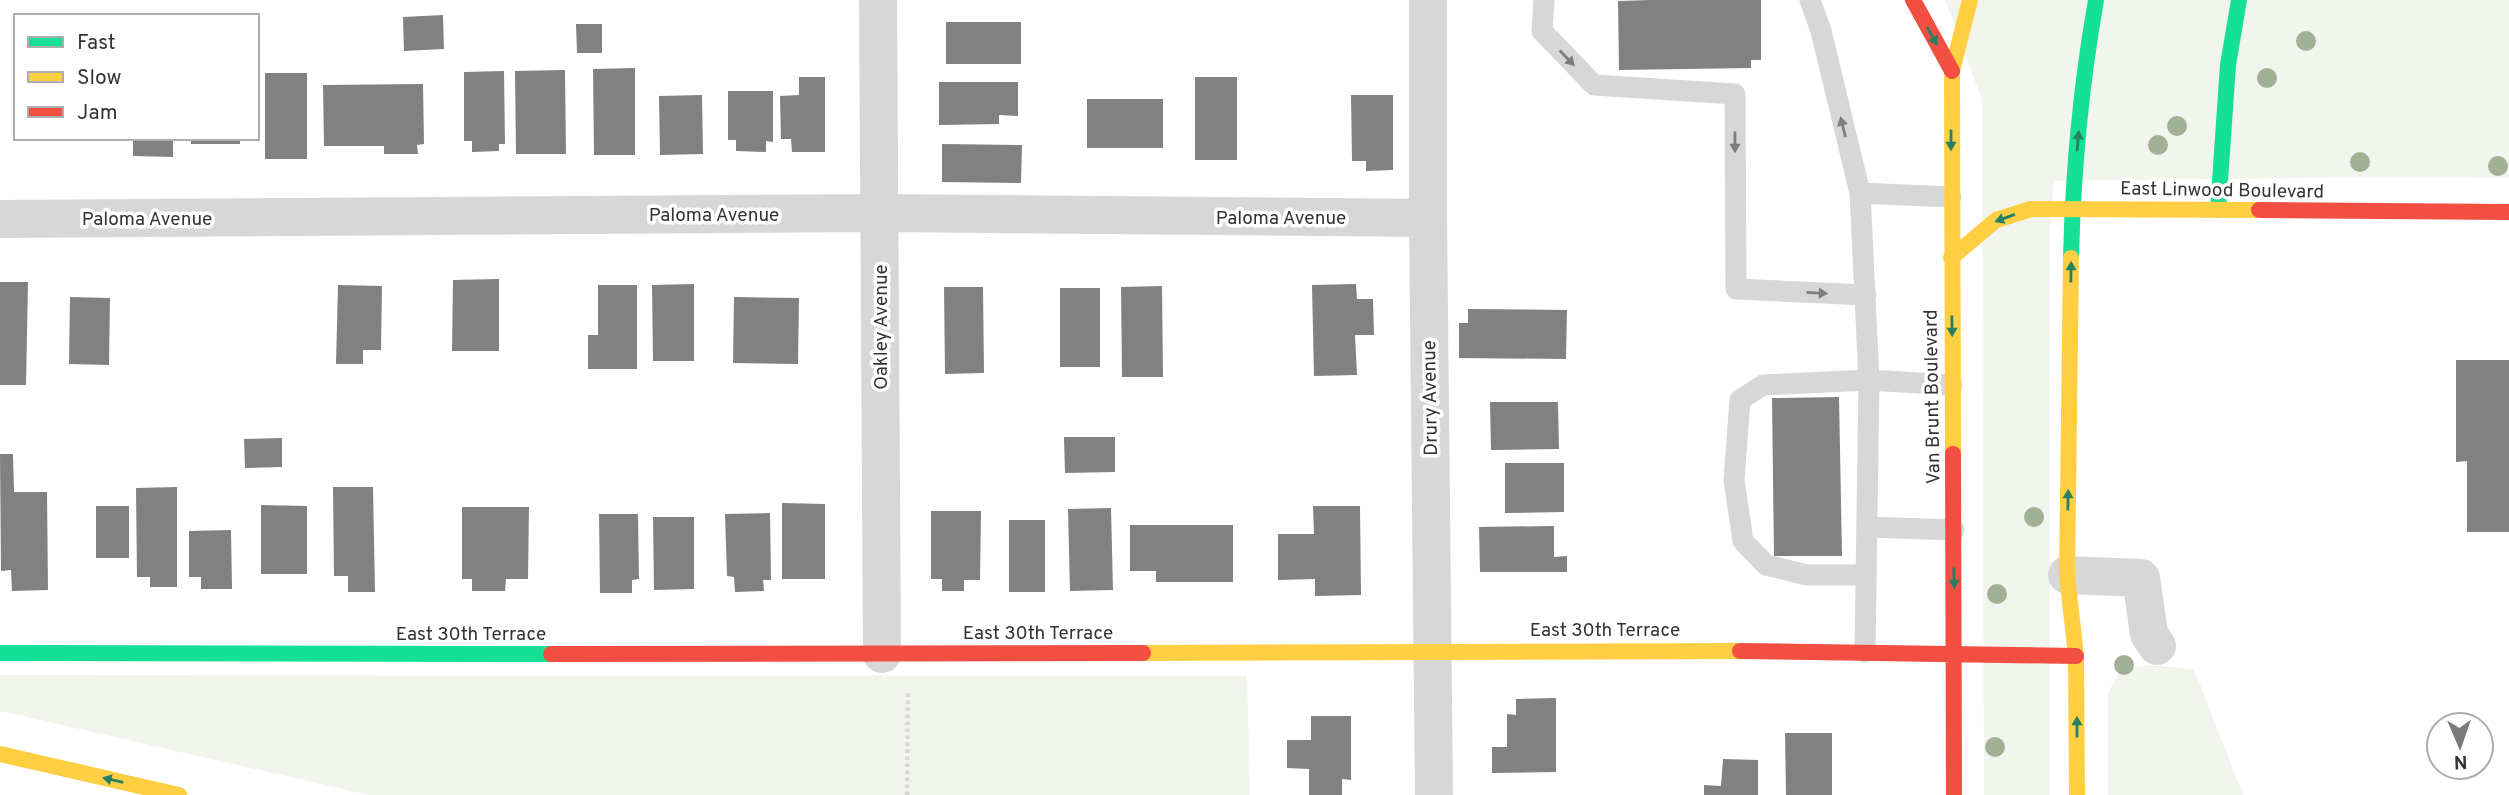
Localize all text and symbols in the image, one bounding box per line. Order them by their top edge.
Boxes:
legend [14,14,259,140]
one-way arrow [1926,26,1938,45]
text: Fast [77,30,116,57]
one-way arrow [1559,49,1576,66]
text: Slow [77,65,122,92]
text: Jam [77,100,118,127]
one-way arrow [1837,116,1848,138]
one-way arrow [1945,129,1957,151]
one-way arrow [2073,129,2084,151]
one-way arrow [1729,132,1741,154]
street label: East Linwood Boulevard [2120,177,2324,205]
street label: Paloma Avenue [649,204,779,228]
street label: Paloma Avenue [1216,207,1346,231]
street label: Paloma Avenue [82,208,212,232]
one-way arrow [1995,213,2016,224]
one-way arrow [2065,261,2077,283]
street label: Oakley Avenue [870,264,894,390]
one-way arrow [1806,288,1828,299]
street label: Van Brunt Boulevard [1919,309,1947,485]
one-way arrow [1946,316,1958,338]
street label: Drury Avenue [1418,340,1444,456]
one-way arrow [2062,489,2074,511]
one-way arrow [1949,568,1960,590]
street label: East 30th Terrace [1530,619,1680,643]
street label: East 30th Terrace [963,622,1113,646]
street label: East 30th Terrace [396,623,546,647]
north arrow [2425,711,2495,781]
one-way arrow [2071,716,2083,738]
text: N [2453,749,2468,773]
one-way arrow [101,774,123,785]

